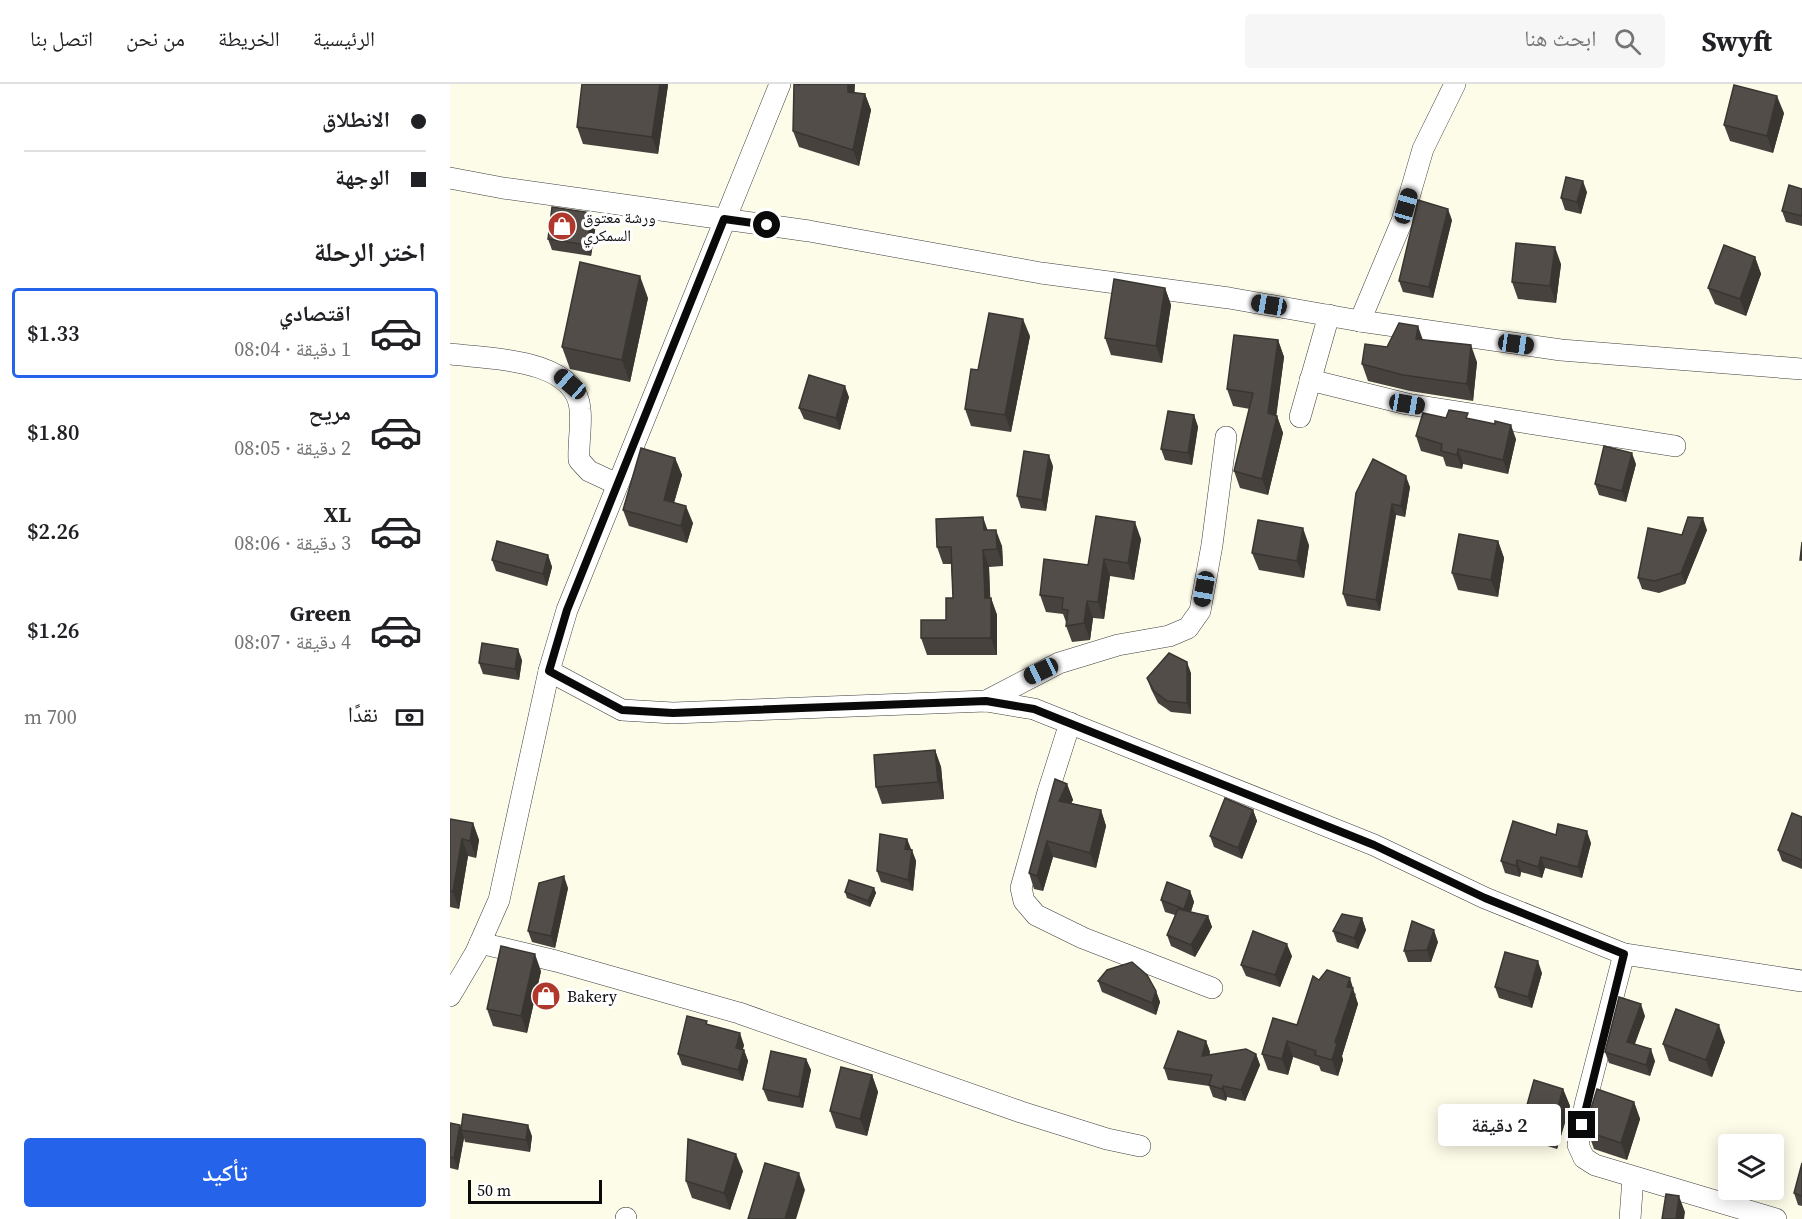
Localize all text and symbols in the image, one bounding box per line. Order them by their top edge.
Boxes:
search box [1245,14,1665,68]
text: Swyft [1701,22,1772,60]
text: ابحث هنا [1524,23,1596,53]
text: اتصل بنا [30,24,93,53]
text: من نحن [126,24,185,53]
text: الخريطة [218,24,280,53]
text: الرئيسية [313,24,375,53]
icon: search [1611,25,1644,58]
text: الانطلاق [322,104,390,134]
text: الوجهة [335,162,390,192]
car [1392,186,1420,226]
place label: ورشة معتوق السمكري [583,206,656,248]
shop icon: ورشة معتوق السمكري [546,210,578,242]
route start [753,211,780,238]
text: اختر الرحلة [314,233,426,270]
car [1250,293,1288,317]
text: اقتصادي [279,298,351,328]
icon: car [369,306,423,360]
text: $1.33 [27,318,79,348]
car [1497,333,1535,355]
text: 1 دقيقة · 08:04 [234,335,351,363]
car [551,365,589,403]
car [1388,392,1426,416]
text: مريح [308,397,351,427]
icon: car [369,405,423,459]
text: $1.80 [27,417,79,447]
text: 2 دقيقة · 08:05 [234,434,351,462]
text: XL [324,499,351,529]
icon: car [369,504,423,558]
text: $2.26 [27,516,79,546]
text: 3 دقيقة · 08:06 [234,529,351,557]
car [1192,570,1216,608]
text: Green [290,598,351,628]
icon: car [369,603,423,657]
text: $1.26 [27,615,79,645]
text: 4 دقيقة · 08:07 [234,628,351,656]
car [1021,655,1061,687]
text: نقدًا [348,699,378,729]
icon: cash [393,701,426,734]
text: 700 m [24,703,77,731]
shop icon: Bakery [530,980,562,1012]
place label: Bakery [567,985,618,1007]
callout: 2 دقيقة [1438,1104,1561,1146]
text: 2 دقيقة [1471,1111,1528,1139]
route end [1568,1111,1595,1138]
map controls [1718,1134,1784,1200]
button: layers [1718,1134,1784,1200]
button: تأكيد [24,1138,426,1207]
scale bar [468,1177,602,1204]
text: 50 m [477,1179,511,1201]

